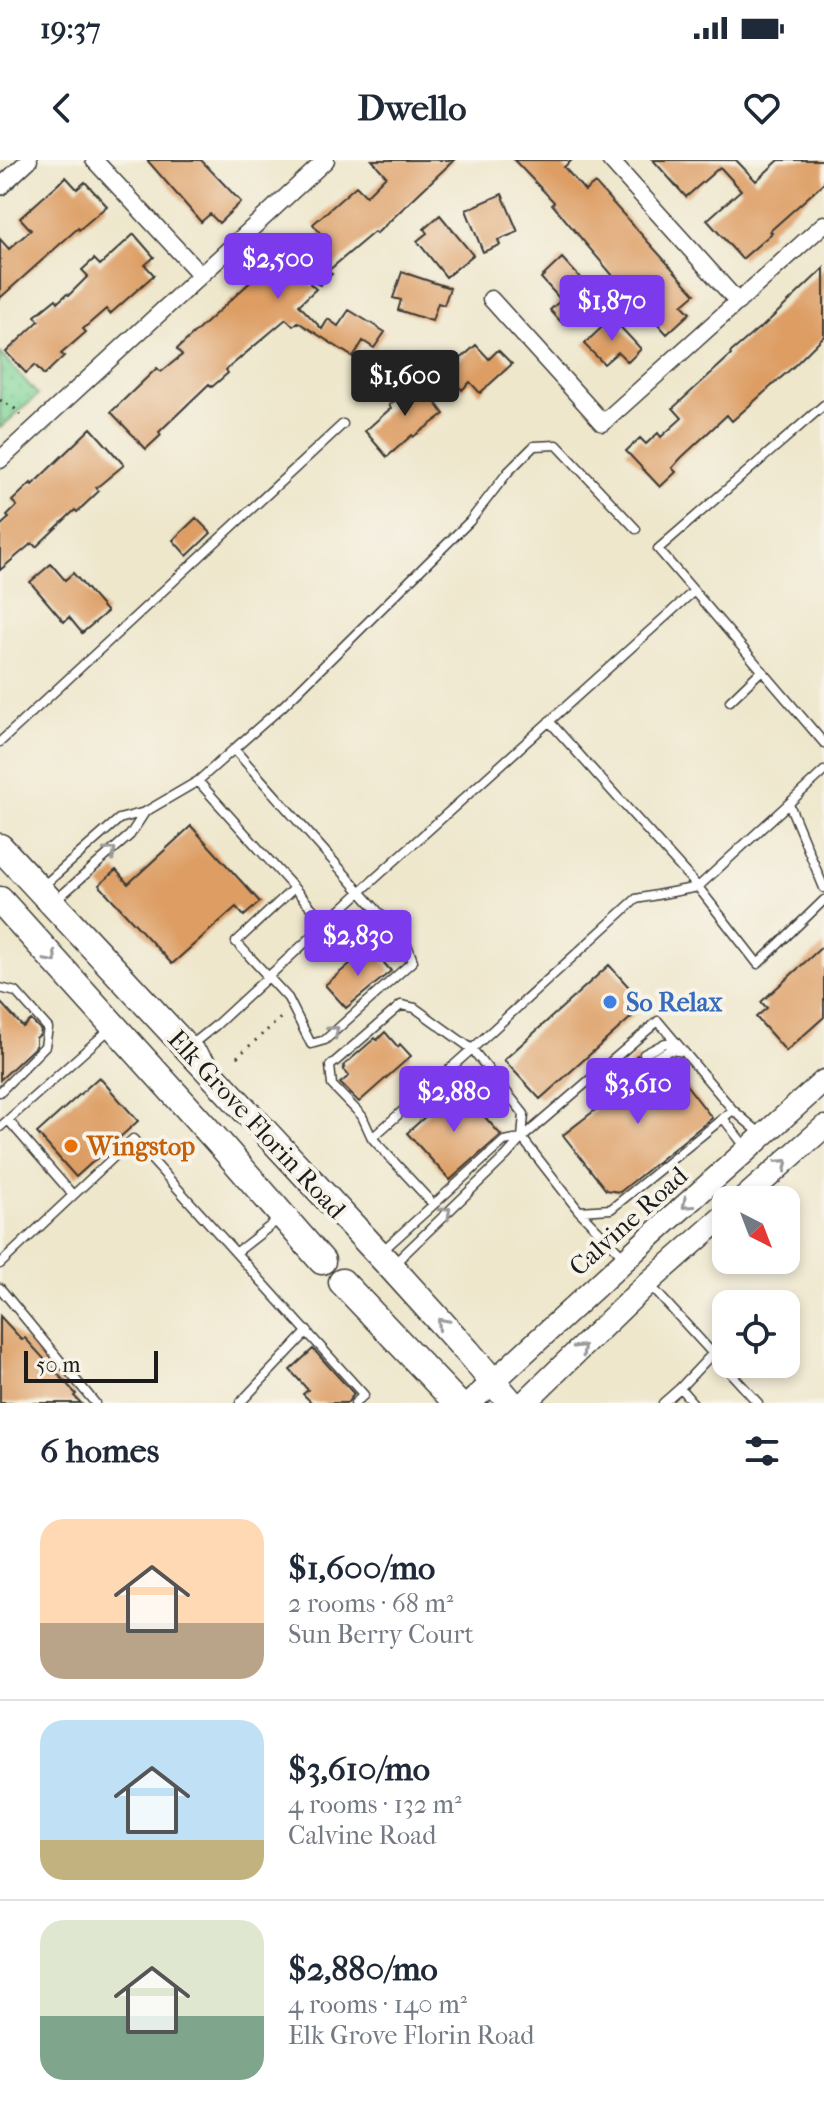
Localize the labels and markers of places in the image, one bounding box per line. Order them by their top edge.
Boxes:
pin: $2,500 [213,233,343,301]
pin: $1,870 [547,275,677,343]
pin: $1,600 [340,350,470,418]
pin: $2,830 [293,910,423,978]
place label: So Relax [626,987,723,1018]
marker: So Relax [601,993,619,1011]
pin: $3,610 [573,1058,703,1126]
pin: $2,880 [389,1066,519,1134]
place label: Wingstop [86,1131,195,1162]
marker: Wingstop [62,1137,80,1155]

